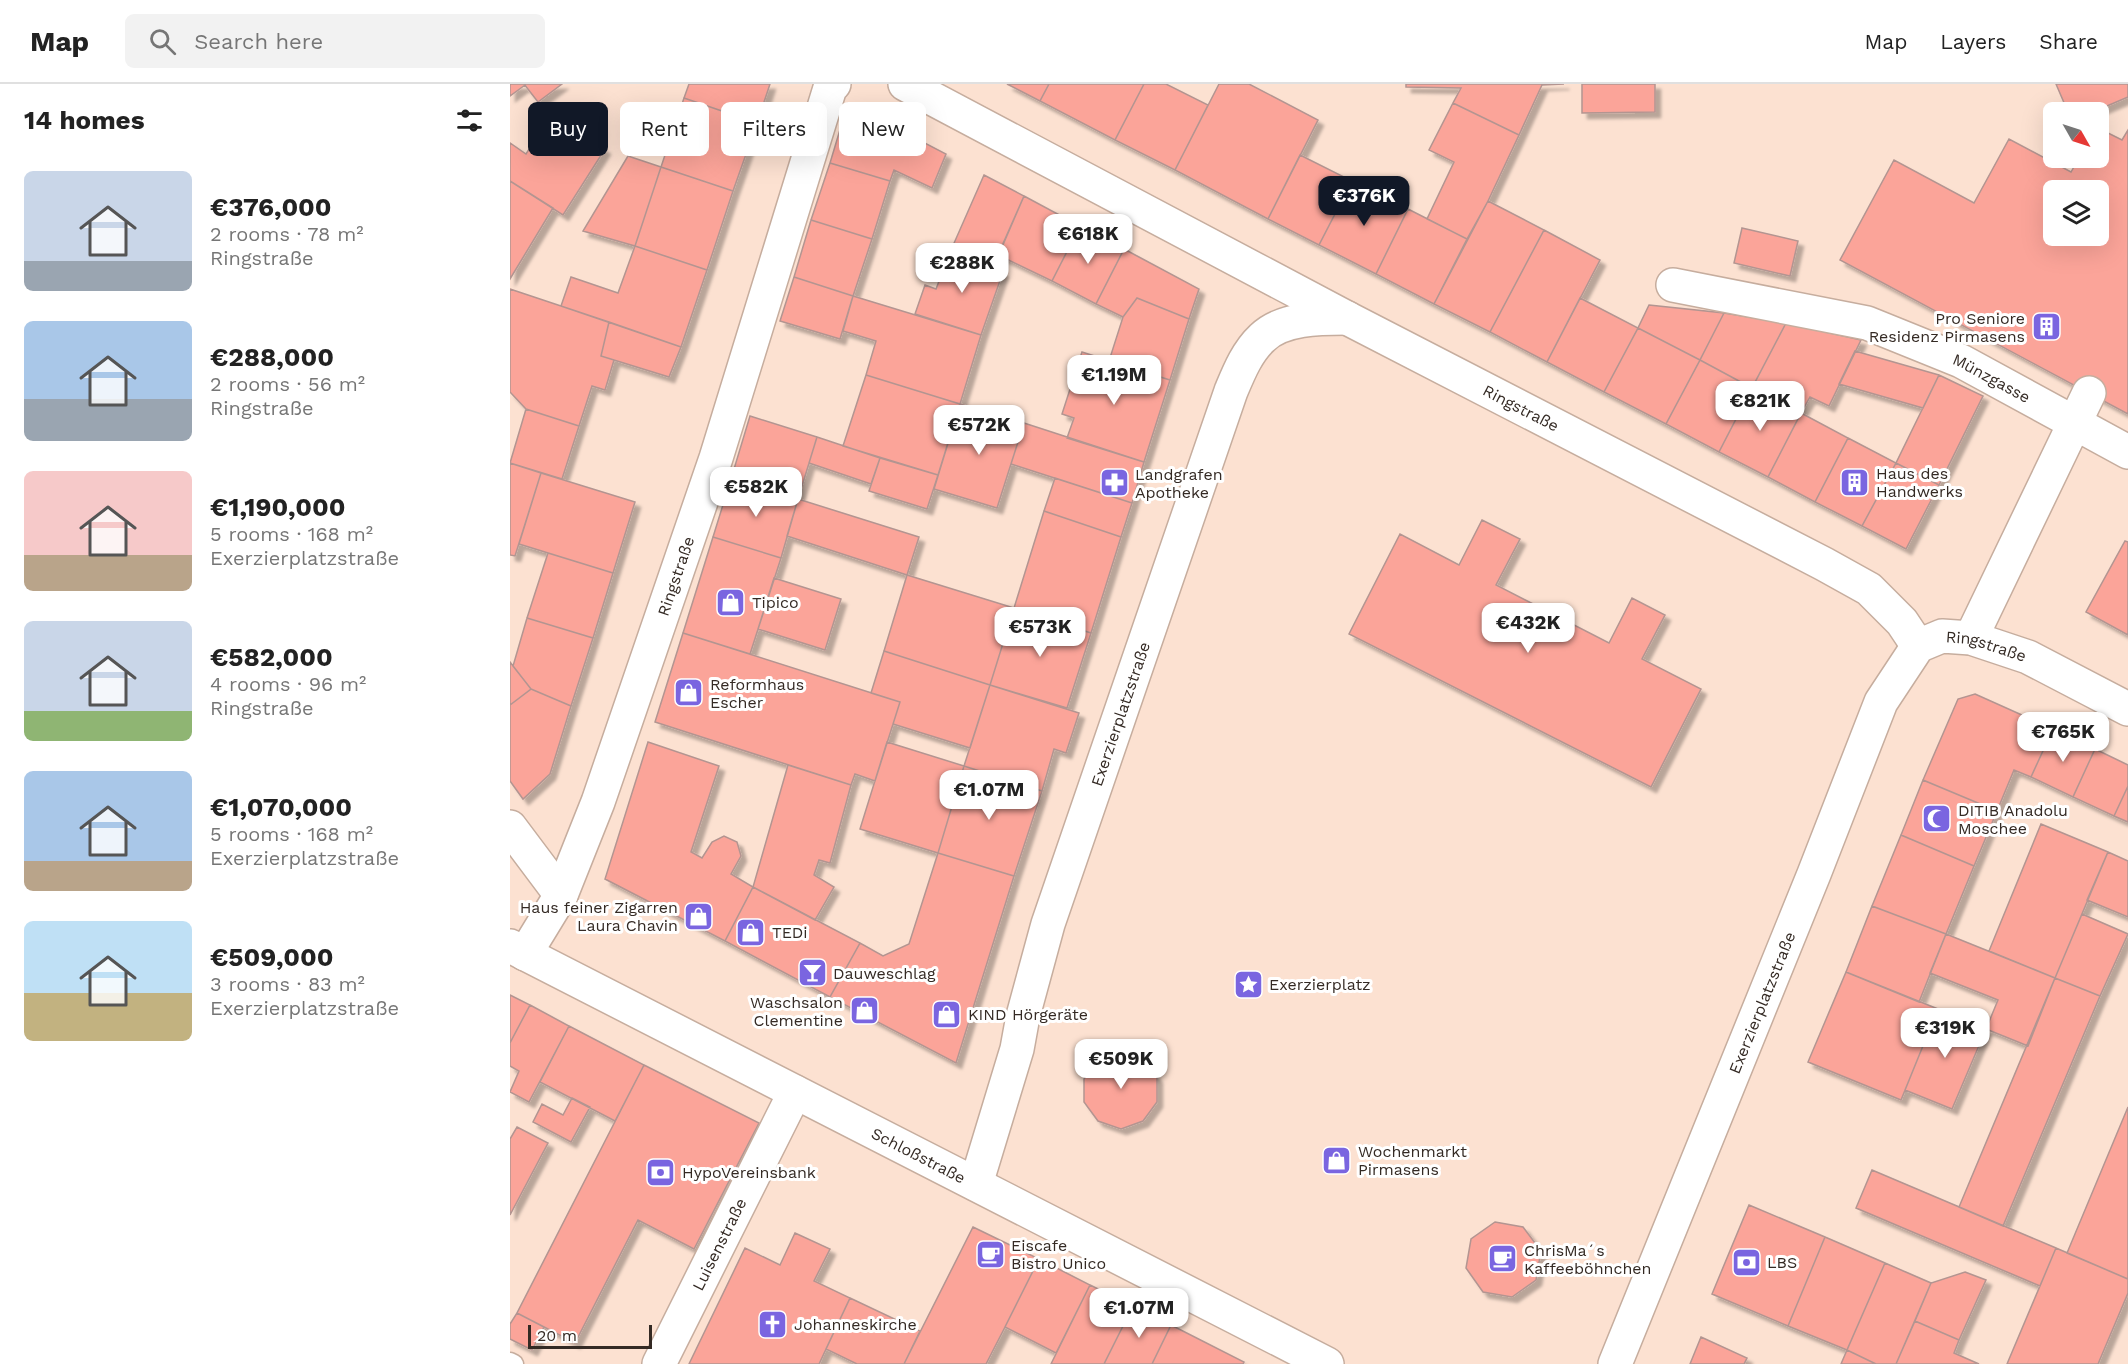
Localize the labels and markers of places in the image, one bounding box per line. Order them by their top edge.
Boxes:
pin: €376K [1322,176,1406,227]
pin: €618K [1046,214,1130,265]
pin: €288K [920,243,1004,294]
place label: Pro Seniore Residenz Pirmasens [1869,309,2025,346]
building icon: Pro Seniore Residenz Pirmasens [2030,311,2062,343]
pin: €1.19M [1065,355,1163,406]
pin: €821K [1718,381,1802,432]
pin: €572K [937,405,1021,456]
place label: Haus des Handwerks [1876,464,1963,501]
place label: Landgrafen Apotheke [1135,465,1223,502]
building icon: Haus des Handwerks [1839,466,1871,498]
pin: €582K [714,467,798,518]
pharmacy icon: Landgrafen Apotheke [1098,467,1130,499]
shop icon: Tipico [715,586,747,618]
place label: Tipico [752,593,799,612]
pin: €432K [1486,603,1570,654]
pin: €573K [998,607,1082,658]
place label: Reformhaus Escher [710,675,804,712]
shop icon: Reformhaus Escher [673,677,705,709]
pin: €765K [2021,712,2105,763]
pin: €1.07M [940,770,1038,821]
place label: DITIB Anadolu Moschee [1958,801,2068,838]
mosque icon: DITIB Anadolu Moschee [1921,803,1953,835]
place label: Haus feiner Zigarren Laura Chavin [520,898,678,935]
shop icon: Haus feiner Zigarren Laura Chavin [683,900,715,932]
shop icon: TEDi [735,916,767,948]
place label: TEDi [772,923,808,942]
bar icon: Dauweschlag [796,957,828,989]
place label: Dauweschlag [833,964,936,983]
place icon: Exerzierplatz [1232,968,1264,1000]
place label: Exerzierplatz [1269,975,1371,994]
place label: Waschsalon Clementine [750,993,843,1030]
shop icon: Waschsalon Clementine [848,995,880,1027]
shop icon: KIND Hörgeräte [931,998,963,1030]
place label: KIND Hörgeräte [968,1005,1088,1024]
pin: €319K [1903,1008,1987,1059]
pin: €509K [1079,1039,1163,1090]
place label: Wochenmarkt Pirmasens [1358,1142,1467,1179]
shop icon: Wochenmarkt Pirmasens [1321,1144,1353,1176]
bank icon: HypoVereinsbank [645,1156,677,1188]
place label: HypoVereinsbank [682,1163,816,1182]
place label: Eiscafe Bistro Unico [1011,1236,1106,1273]
cafe icon: Eiscafe Bistro Unico [974,1238,1006,1270]
place label: ChrisMa´s Kaffeeböhnchen [1524,1241,1652,1278]
cafe icon: ChrisMa´s Kaffeeböhnchen [1487,1243,1519,1275]
bank icon: LBS [1730,1246,1762,1278]
place label: LBS [1767,1253,1797,1272]
pin: €1.07M [1090,1288,1188,1339]
church icon: Johanneskirche [757,1308,789,1340]
place label: Johanneskirche [794,1315,917,1334]

